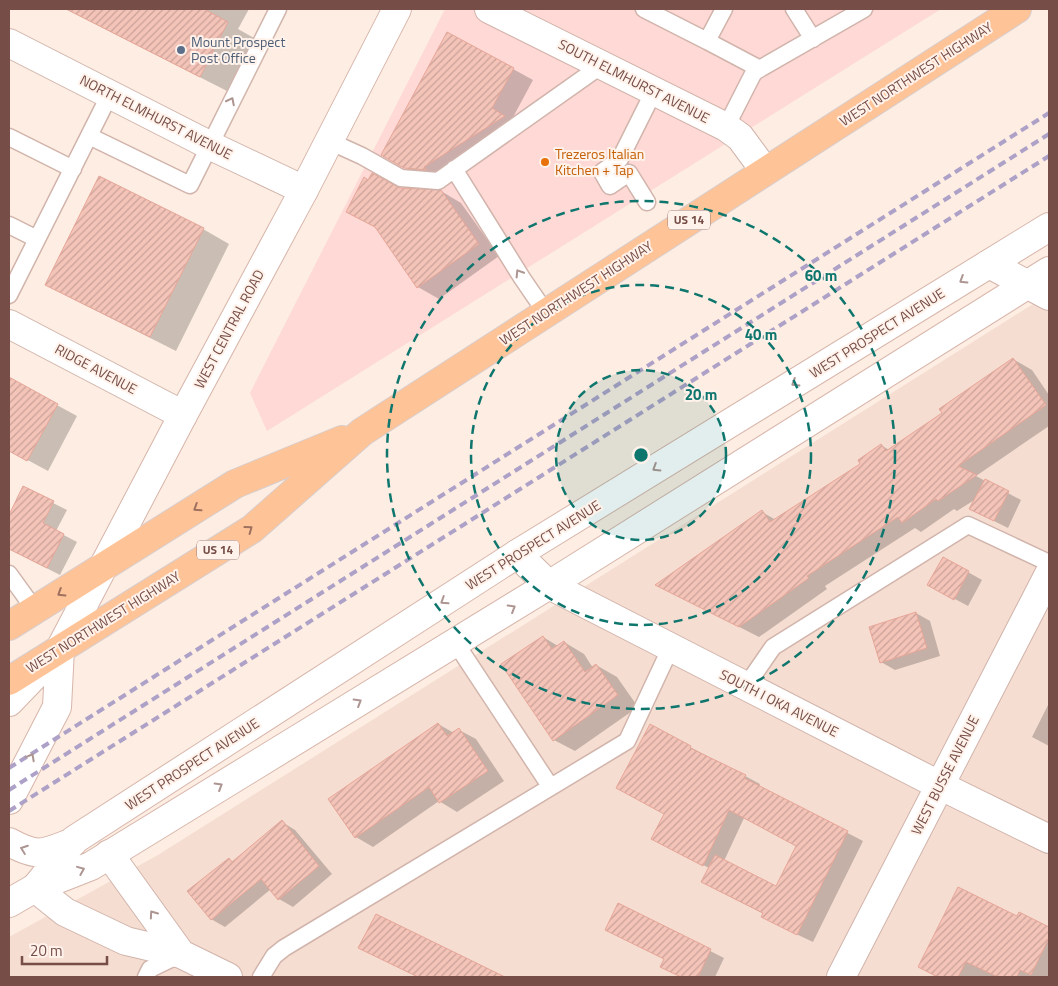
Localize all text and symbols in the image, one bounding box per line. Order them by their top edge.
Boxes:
street label: WEST NORTHWEST HIGHWAY [835,16,997,131]
place label: Mount Prospect Post Office [191,31,285,68]
street label: SOUTH ELMHURST AVENUE [555,33,714,128]
marker: Mount Prospect Post Office [175,44,187,56]
street label: NORTH ELMHURST AVENUE [76,69,236,164]
one-way arrow [225,97,235,106]
place label: Trezeros Italian Kitchen + Tap [555,143,644,180]
marker: Trezeros Italian Kitchen + Tap [539,156,551,168]
road number: US 14 [668,210,710,230]
street label: WEST NORTHWEST HIGHWAY [495,235,657,350]
text: 60 m [805,264,837,287]
street label: WEST CENTRAL ROAD [188,266,269,392]
one-way arrow [515,269,525,278]
one-way arrow [960,274,969,283]
street label: WEST PROSPECT AVENUE [805,282,949,383]
text: 40 m [745,323,777,346]
street label: RIDGE AVENUE [51,338,141,399]
one-way arrow [791,377,800,387]
text: 20 m [685,383,717,406]
centre of rings [632,446,650,464]
one-way arrow [653,462,662,472]
street label: WEST PROSPECT AVENUE [461,494,605,595]
one-way arrow [193,502,202,512]
one-way arrow [244,526,253,535]
road number: US 14 [197,540,239,560]
street label: WEST NORTHWEST HIGHWAY [21,565,184,678]
one-way arrow [58,587,67,597]
one-way arrow [441,595,450,604]
one-way arrow [506,604,515,614]
street label: SOUTH I OKA AVENUE [716,663,843,742]
one-way arrow [353,698,362,708]
street label: WEST BUSSE AVENUE [905,711,984,838]
street label: WEST PROSPECT AVENUE [121,712,263,815]
one-way arrow [25,753,35,762]
one-way arrow [214,783,223,793]
one-way arrow [20,845,29,855]
one-way arrow [76,866,84,876]
one-way arrow [150,911,159,920]
scale bar [22,934,108,966]
text: 20 m [30,939,63,962]

